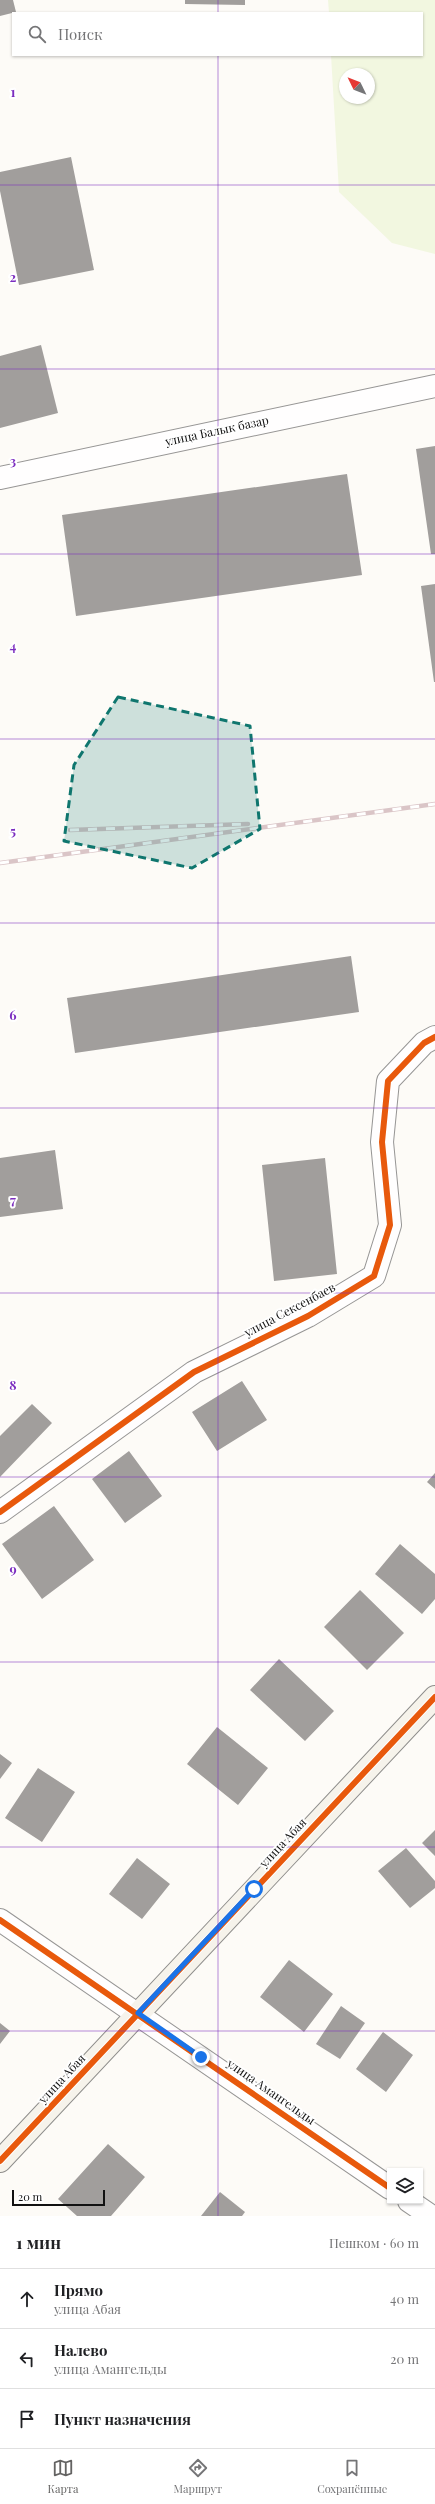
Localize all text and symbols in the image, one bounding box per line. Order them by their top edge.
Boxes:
search box [12,12,423,56]
icon: search [26,23,48,45]
text: Поиск [58,24,103,44]
north arrow [339,68,375,104]
text: 1 [11,83,16,100]
text: 2 [10,268,17,285]
street label: улица Балык базар [163,411,270,449]
text: 3 [10,452,16,469]
text: 4 [10,637,17,654]
text: 5 [10,822,16,839]
text: 6 [9,1006,17,1023]
text: 7 [10,1191,16,1208]
street label: улица Сексенбаев [240,1278,338,1340]
text: 8 [9,1376,17,1393]
text: 9 [9,1560,17,1577]
street label: улица Абая [255,1814,310,1871]
route start [245,1880,263,1898]
route end [192,2048,210,2066]
street label: улица Абая [34,2050,89,2107]
street label: улица Амангельды [224,2054,319,2128]
map controls [387,2168,423,2204]
button: layers [387,2168,423,2204]
scale bar [12,2188,105,2207]
text: 20 m [18,2189,42,2204]
text: 1 мин [16,2231,61,2253]
text: Пешком · 60 m [329,2234,419,2251]
text: Прямо [54,2280,103,2300]
icon: ahead [16,2288,38,2310]
text: 40 m [390,2290,419,2307]
text: улица Абая [54,2300,121,2317]
text: Налево [54,2340,107,2360]
icon: left [16,2348,38,2370]
text: 20 m [390,2350,419,2367]
text: улица Амангельды [54,2360,167,2377]
icon: arrive [16,2408,38,2430]
text: Пункт назначения [54,2409,191,2429]
tab: Карта [48,2457,78,2496]
tab: Маршрут [174,2457,222,2496]
tab: Сохранённые [317,2457,387,2496]

